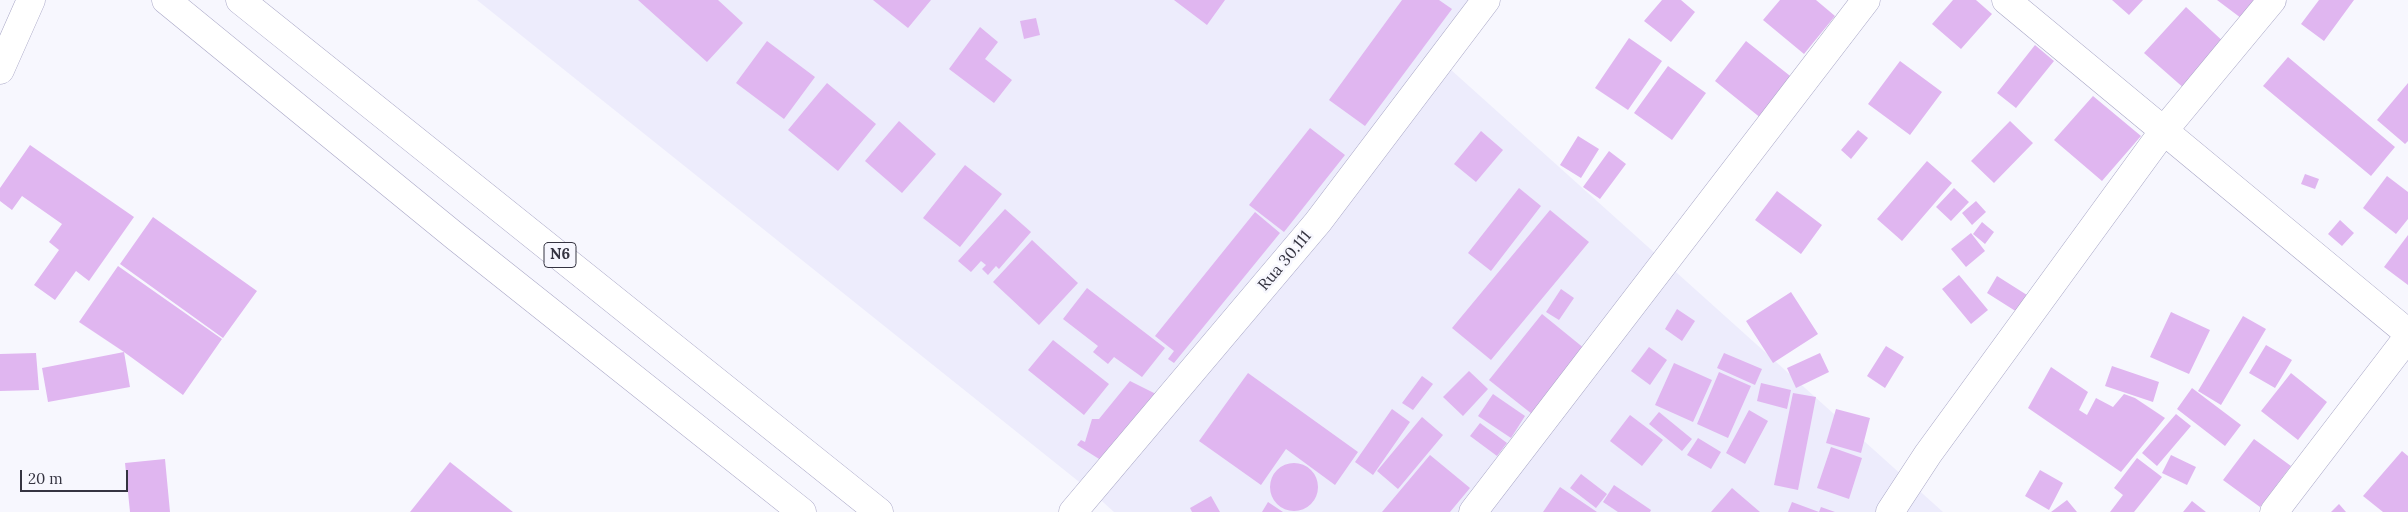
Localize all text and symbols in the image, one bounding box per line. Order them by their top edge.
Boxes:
street label: Rua 30.111 [1254,227,1316,295]
road number: N6 [544,242,576,268]
scale bar [22,460,130,492]
text: 20 m [28,469,63,488]

